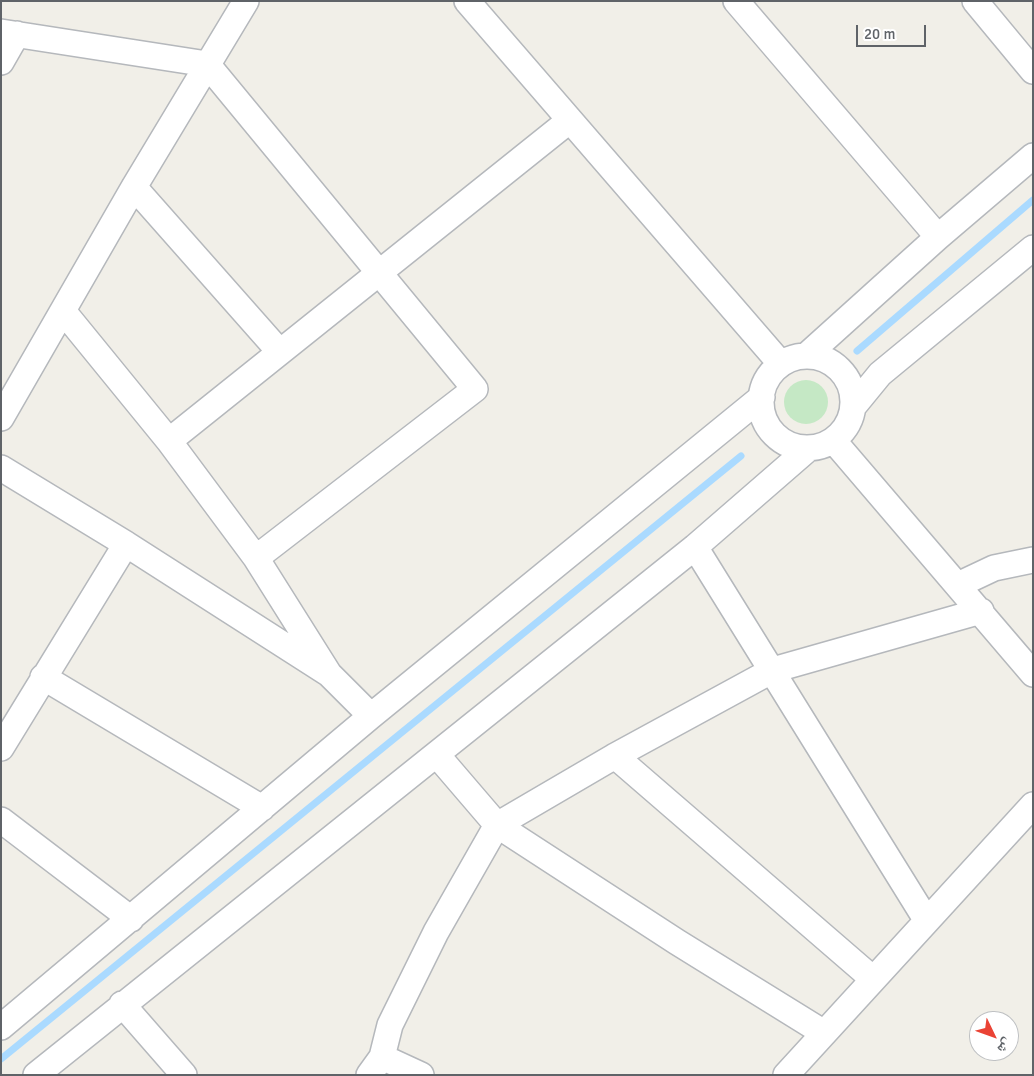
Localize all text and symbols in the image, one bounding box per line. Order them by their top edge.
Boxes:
scale bar [859,15,929,47]
text: 20 m [864,25,895,43]
north arrow [969,1011,1019,1061]
text: ش [993,1034,1016,1057]

